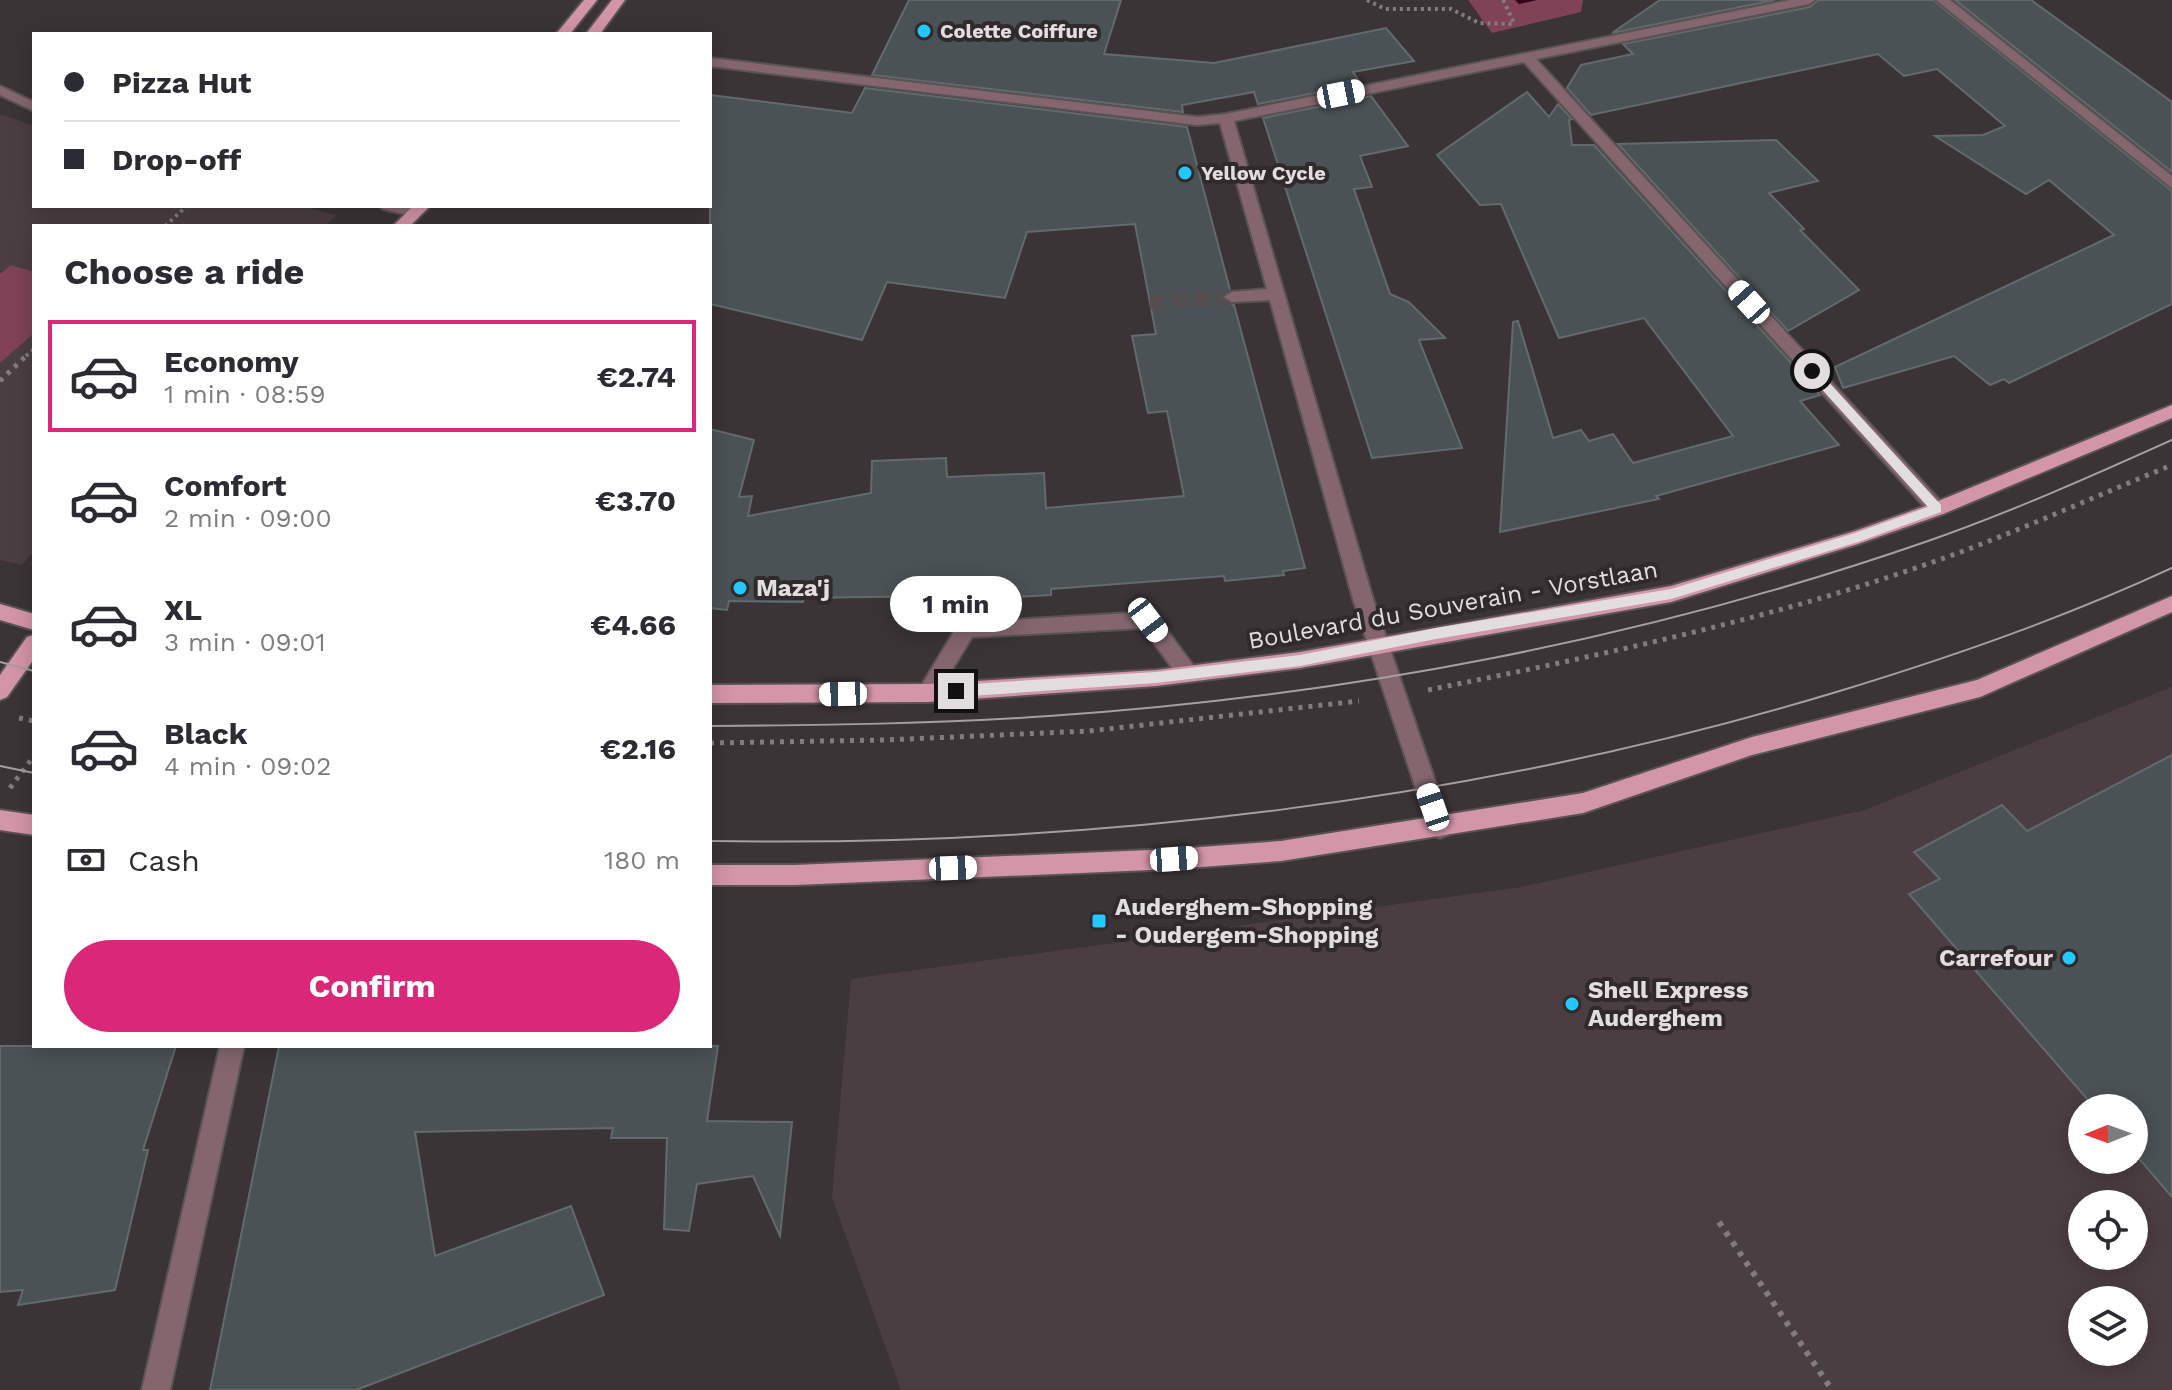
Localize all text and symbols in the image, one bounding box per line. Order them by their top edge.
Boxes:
place label: Colette Coiffure [940,19,1098,43]
marker: Colette Coiffure [915,22,933,40]
text: Pizza Hut [112,65,251,100]
car [1315,78,1367,110]
text: Drop-off [112,142,241,177]
place label: Yellow Cycle [1201,161,1326,185]
marker: Yellow Cycle [1176,164,1194,182]
text: Choose a ride [64,251,304,293]
car [1724,276,1774,328]
icon: car [68,340,140,412]
text: Economy [164,344,299,379]
route start [1794,353,1830,389]
text: €2.74 [597,359,676,394]
text: 1 min · 08:59 [164,379,325,409]
icon: car [68,464,140,536]
text: Comfort [164,468,286,503]
text: €3.70 [595,483,676,518]
text: 2 min · 09:00 [164,503,332,533]
street label: Boulevard du Souverain - Vorstlaan [1246,555,1660,655]
place label: Maza'j [756,574,830,602]
callout: 1 min [890,575,1022,631]
marker: Maza'j [731,579,749,597]
icon: car [68,588,140,660]
text: 1 min [923,589,989,619]
text: XL [164,592,202,627]
car [1124,594,1172,646]
text: €4.66 [590,607,676,642]
text: 3 min · 09:01 [164,627,326,657]
route end [938,673,974,709]
car [819,682,867,706]
icon: car [68,712,140,784]
text: Black [164,716,248,751]
text: €2.16 [600,731,676,766]
text: 4 min · 09:02 [164,751,331,781]
car [1414,780,1452,834]
icon: cash [64,838,108,882]
text: Cash [128,843,200,878]
text: 180 m [604,845,680,875]
car [1149,845,1199,873]
car [929,855,977,881]
place label: Auderghem-Shopping - Oudergem-Shopping [1115,893,1379,949]
marker: Auderghem-Shopping - Oudergem-Shopping [1090,912,1108,930]
button: Confirm [64,940,680,1032]
place label: Carrefour [1939,944,2054,972]
marker: Carrefour [2060,949,2078,967]
place label: Shell Express Auderghem [1588,976,1749,1032]
marker: Shell Express Auderghem [1563,995,1581,1013]
north arrow [2068,1094,2148,1174]
map controls [2068,1094,2148,1366]
button: locate [2068,1190,2148,1270]
button: layers [2068,1286,2148,1366]

